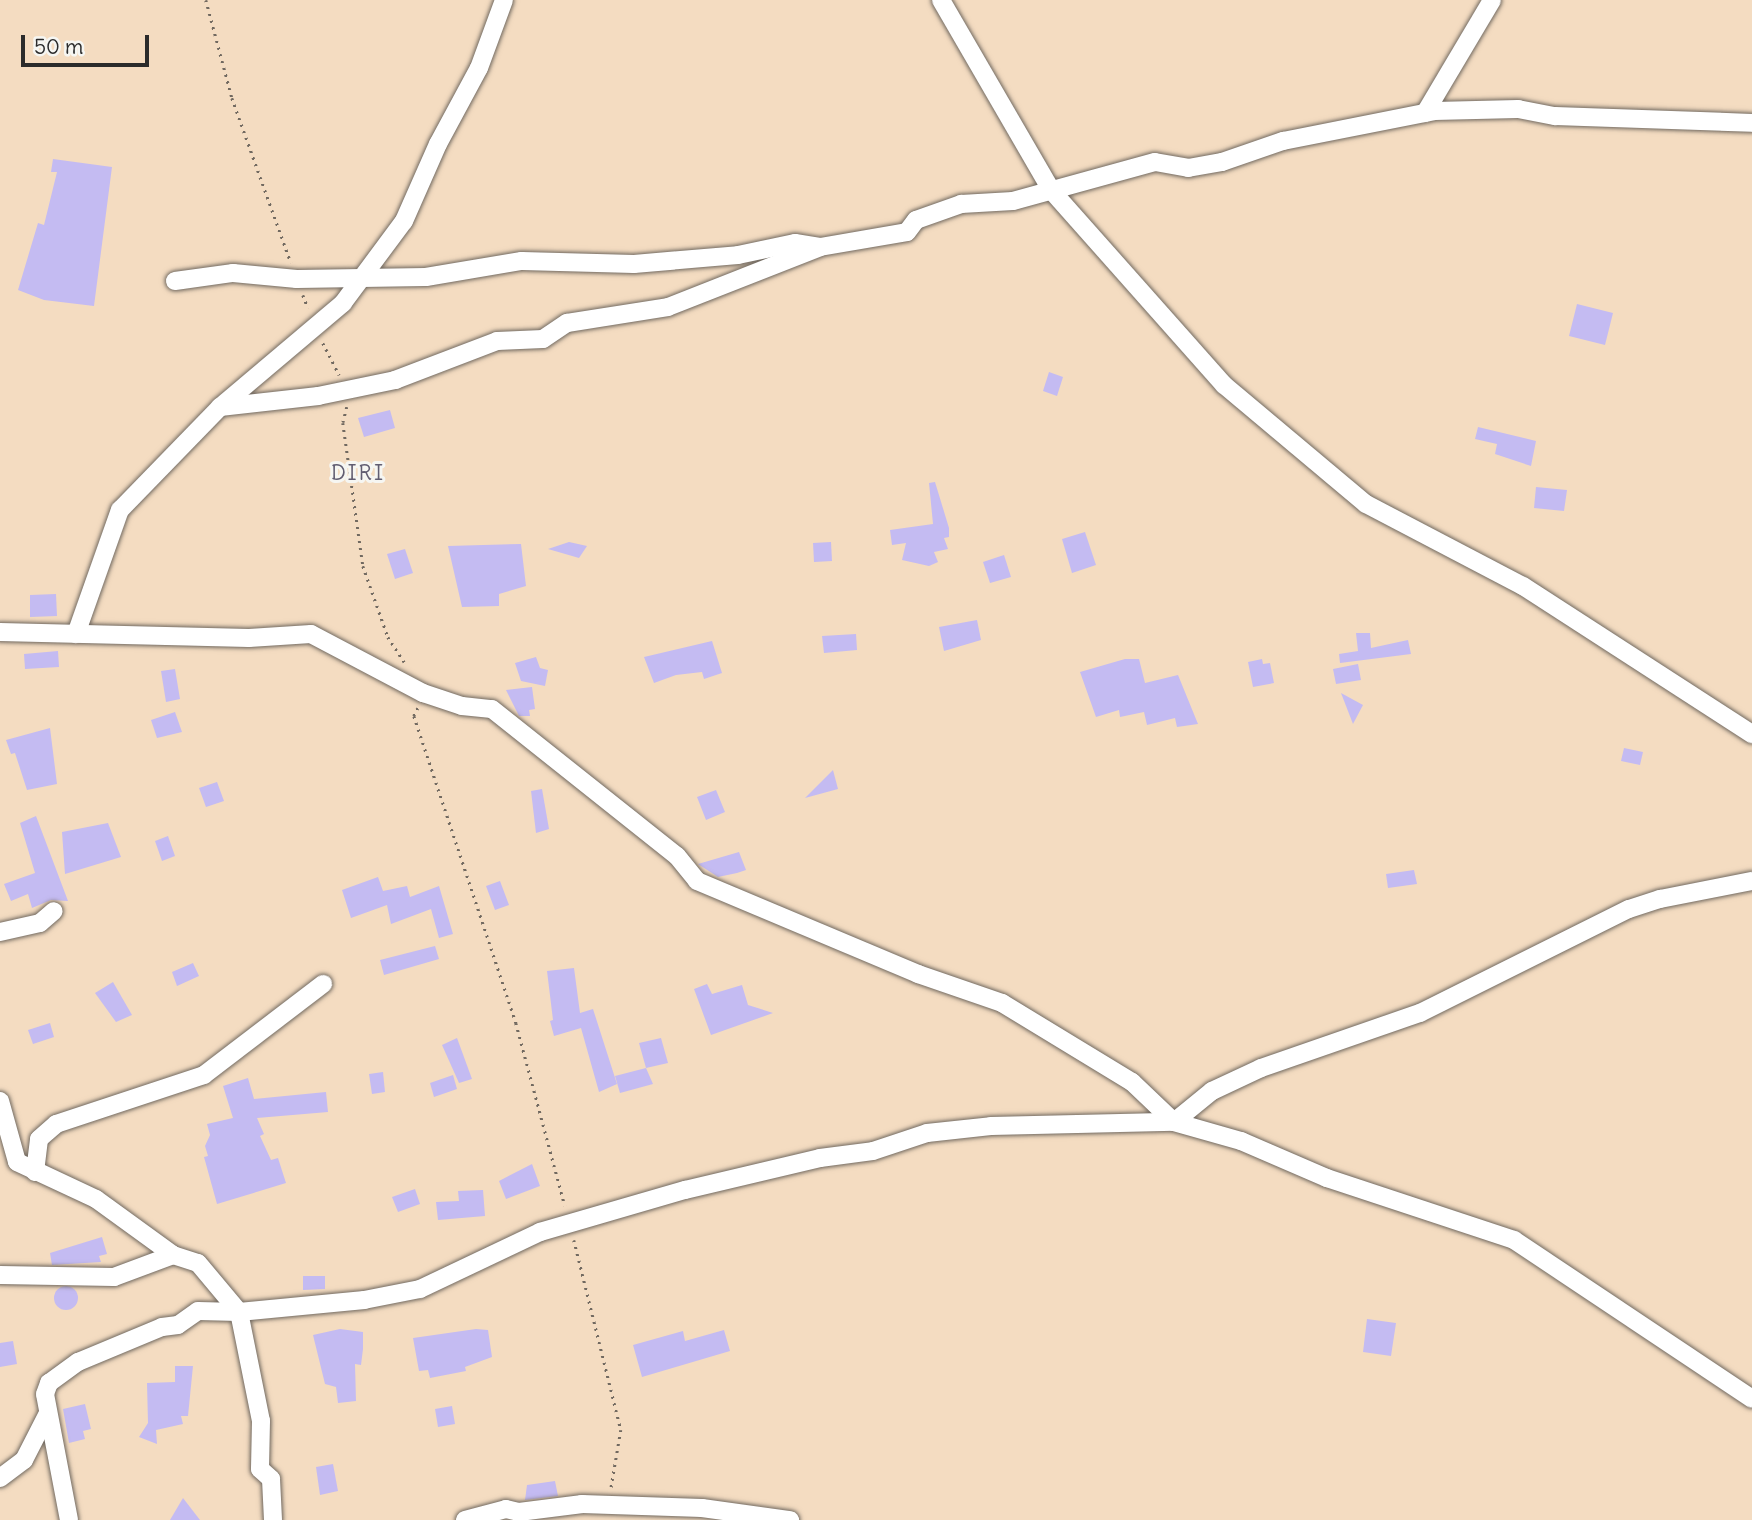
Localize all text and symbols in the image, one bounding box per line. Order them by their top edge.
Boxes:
scale bar [24,21,152,65]
text: 50 m [34,33,83,60]
district label: DIRI [331,460,385,486]

